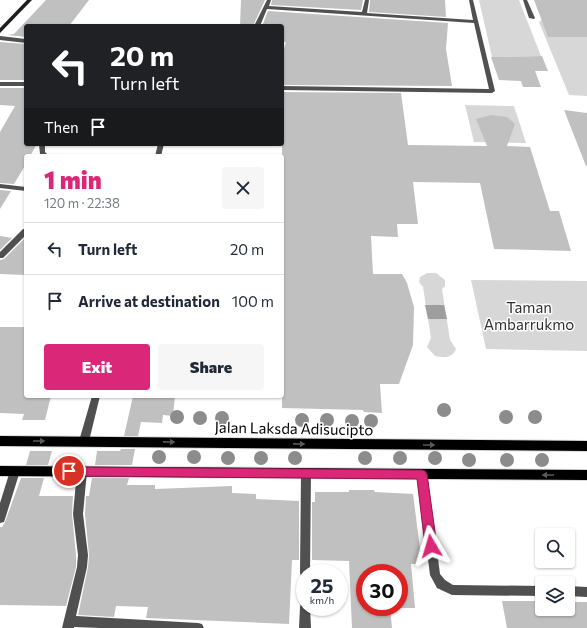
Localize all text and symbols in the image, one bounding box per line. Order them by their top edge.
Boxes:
text: 20 m [110,38,174,72]
icon: left [44,40,96,92]
text: Turn left [110,72,179,94]
icon: arrive [87,116,109,138]
text: Then [44,118,79,136]
text: 1 min [44,165,102,194]
button: close [222,167,264,209]
text: 120 m · 22:38 [44,195,120,211]
icon: left [44,238,66,260]
text: Turn left [78,240,137,258]
text: 20 m [230,240,264,258]
icon: arrive [44,290,66,312]
text: Arrive at destination [78,292,220,310]
text: 100 m [232,292,274,310]
park label: Taman Ambarrukmo [484,298,574,333]
button: Exit [44,344,150,390]
button: Share [158,344,264,390]
street label: Jalan Laksda Adisucipto [214,418,374,438]
one-way arrow [33,438,46,444]
one-way arrow [163,439,176,445]
one-way arrow [293,441,306,447]
one-way arrow [423,442,436,448]
pin [52,454,86,488]
icon: arrive [58,460,80,482]
one-way arrow [541,472,554,478]
position arrow [410,525,452,567]
map controls [535,528,575,616]
button: search [535,528,575,568]
speed limit sign: 30 [356,564,408,616]
text: 25 [310,573,334,597]
button: layers [535,576,575,616]
text: km/h [310,594,334,606]

